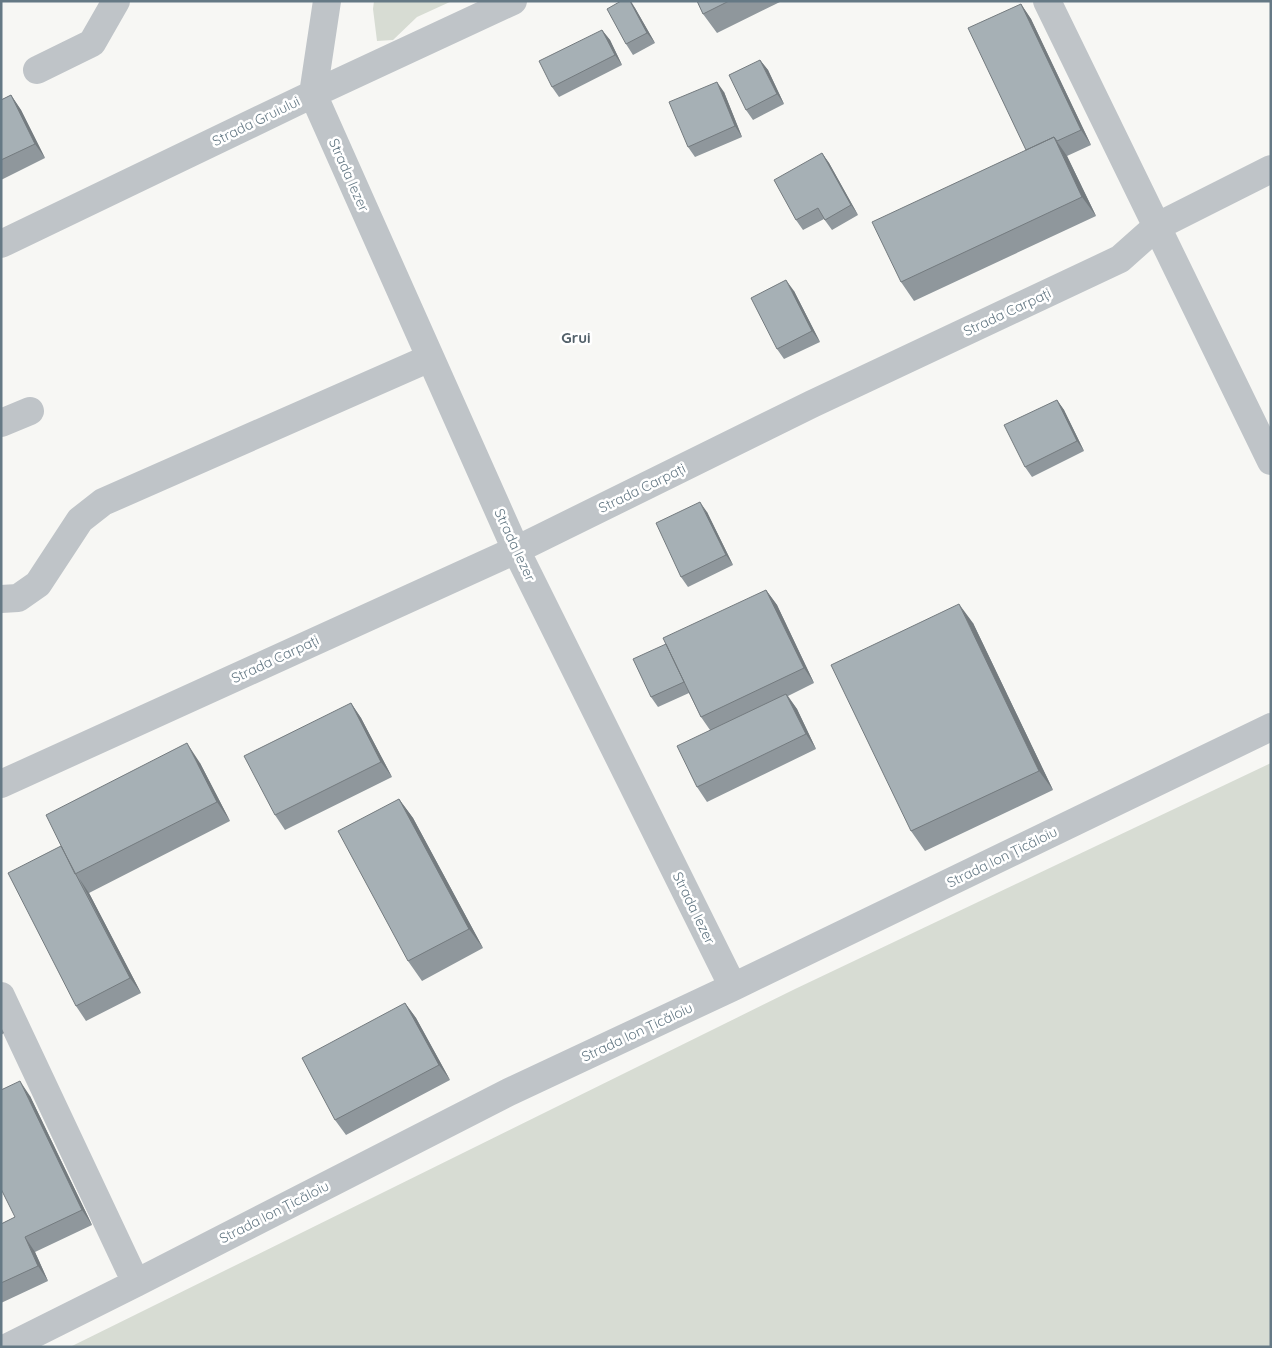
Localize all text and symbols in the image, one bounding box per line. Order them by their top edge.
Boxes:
street label: Strada Gruiului [209,92,303,150]
street label: Strada Iezer [325,136,373,215]
street label: Strada Carpați [960,284,1054,340]
district label: Grui [561,328,591,347]
street label: Strada Carpați [595,459,689,517]
street label: Strada Iezer [490,506,540,585]
street label: Strada Carpați [228,631,322,687]
street label: Strada Ion Țicăloiu [944,822,1060,892]
street label: Strada Iezer [669,869,720,948]
street label: Strada Ion Țicăloiu [579,998,695,1066]
street label: Strada Ion Țicăloiu [216,1177,332,1247]

